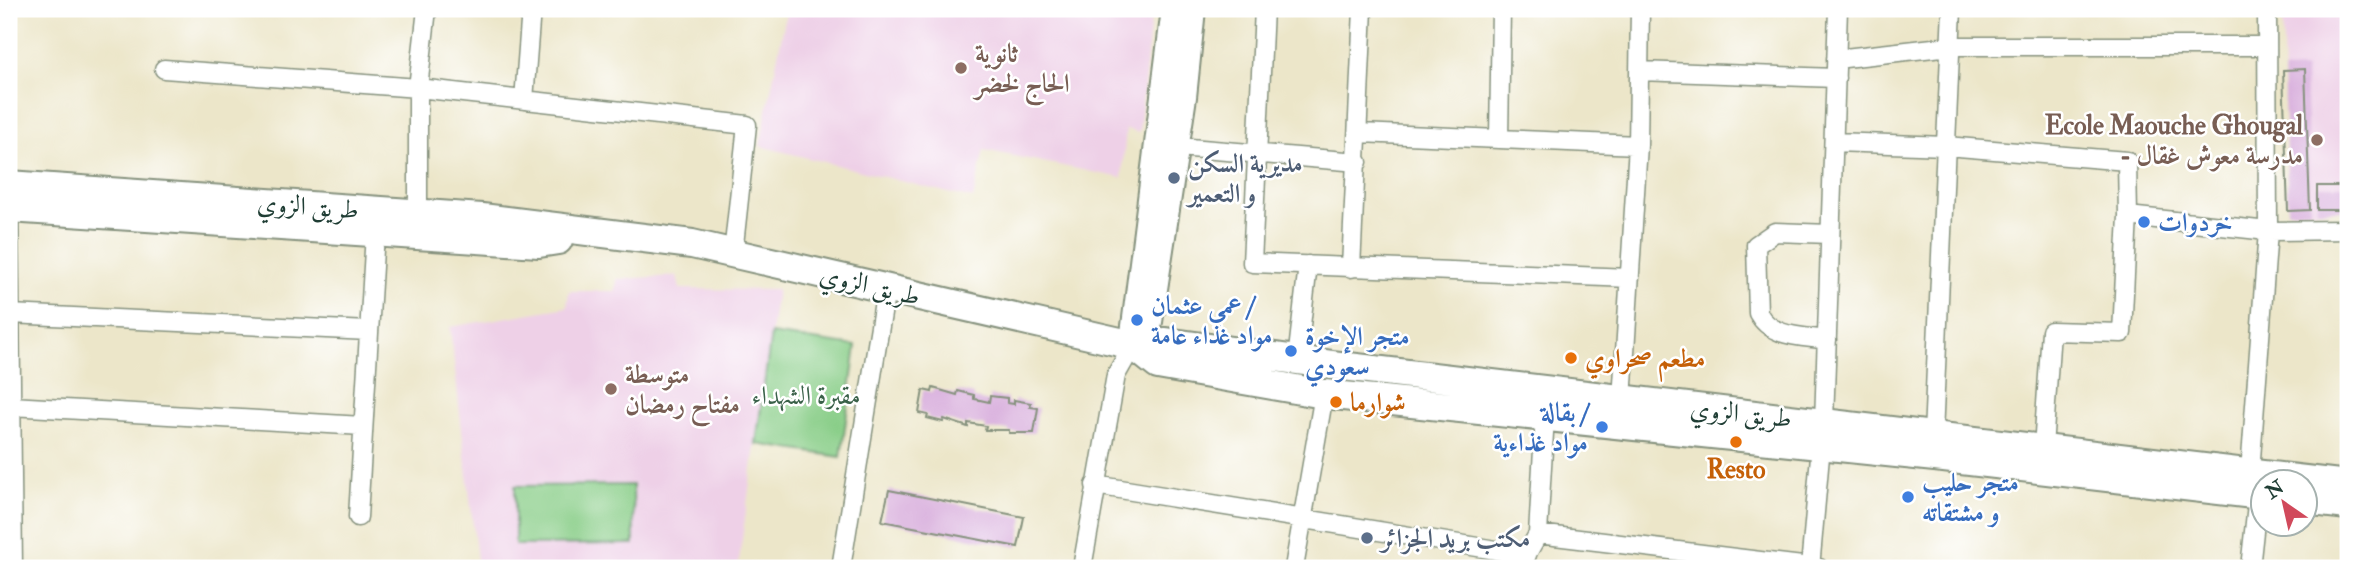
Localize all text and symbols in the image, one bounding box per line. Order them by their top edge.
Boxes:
place label: ثانوية الحاج لخضر [972,38,1070,106]
marker: ثانوية الحاج لخضر [953,60,969,76]
place label: Ecole Maouche Ghougal - مدرسة معوش غقال [2045,110,2303,172]
marker: Ecole Maouche Ghougal - مدرسة معوش غقال [2309,132,2325,148]
place label: مديرية السكن و التعمير [1185,148,1303,210]
marker: مديرية السكن و التعمير [1166,170,1182,186]
street label: طريق الزوي [256,187,360,231]
place label: خردوات [2158,207,2233,239]
marker: خردوات [2136,214,2152,230]
street label: طريق الزوي [816,259,923,317]
place label: عمي عثمان / مواد غذاء عامة [1151,290,1272,352]
marker: عمي عثمان / مواد غذاء عامة [1129,312,1145,328]
place label: متجر الإخوة سعودي [1305,321,1410,388]
marker: متجر الإخوة سعودي [1283,343,1299,359]
place label: مطعم صحراوي [1585,343,1705,382]
marker: مطعم صحراوي [1563,350,1579,366]
place label: متوسطة مفتاح رمضان [625,359,740,427]
park label: مقبرة الشهداء [751,380,861,412]
marker: متوسطة مفتاح رمضان [603,381,619,397]
place label: شوارما [1350,387,1406,419]
street label: طريق الزوي [1688,393,1793,439]
marker: شوارما [1328,394,1344,410]
place label: بقالة / مواد غذاءية [1493,397,1591,459]
marker: بقالة / مواد غذاءية [1594,419,1610,435]
marker: Resto [1728,434,1744,450]
place label: Resto [1706,454,1766,486]
place label: متجر حليب و مشتقاته [1922,467,2019,529]
north arrow [2248,468,2318,538]
text: N [2260,474,2290,505]
marker: متجر حليب و مشتقاته [1900,489,1916,505]
place label: مكتب بريد الجزائر [1378,523,1530,555]
marker: مكتب بريد الجزائر [1359,530,1375,546]

